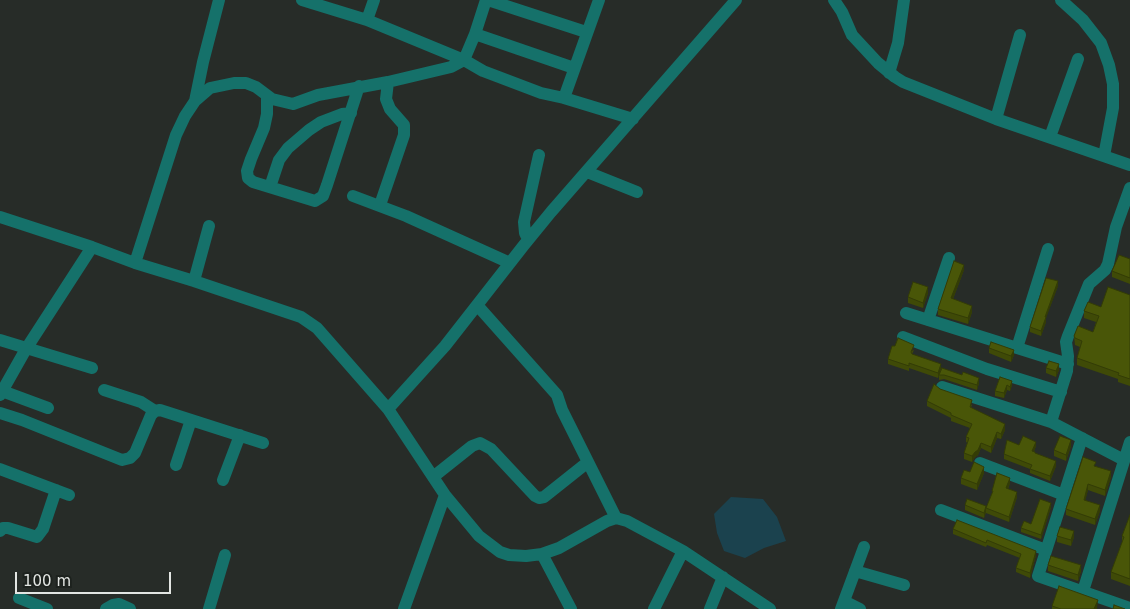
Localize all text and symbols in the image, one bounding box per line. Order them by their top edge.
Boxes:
scale bar [18,562,174,594]
text: 100 m [23,572,71,590]

